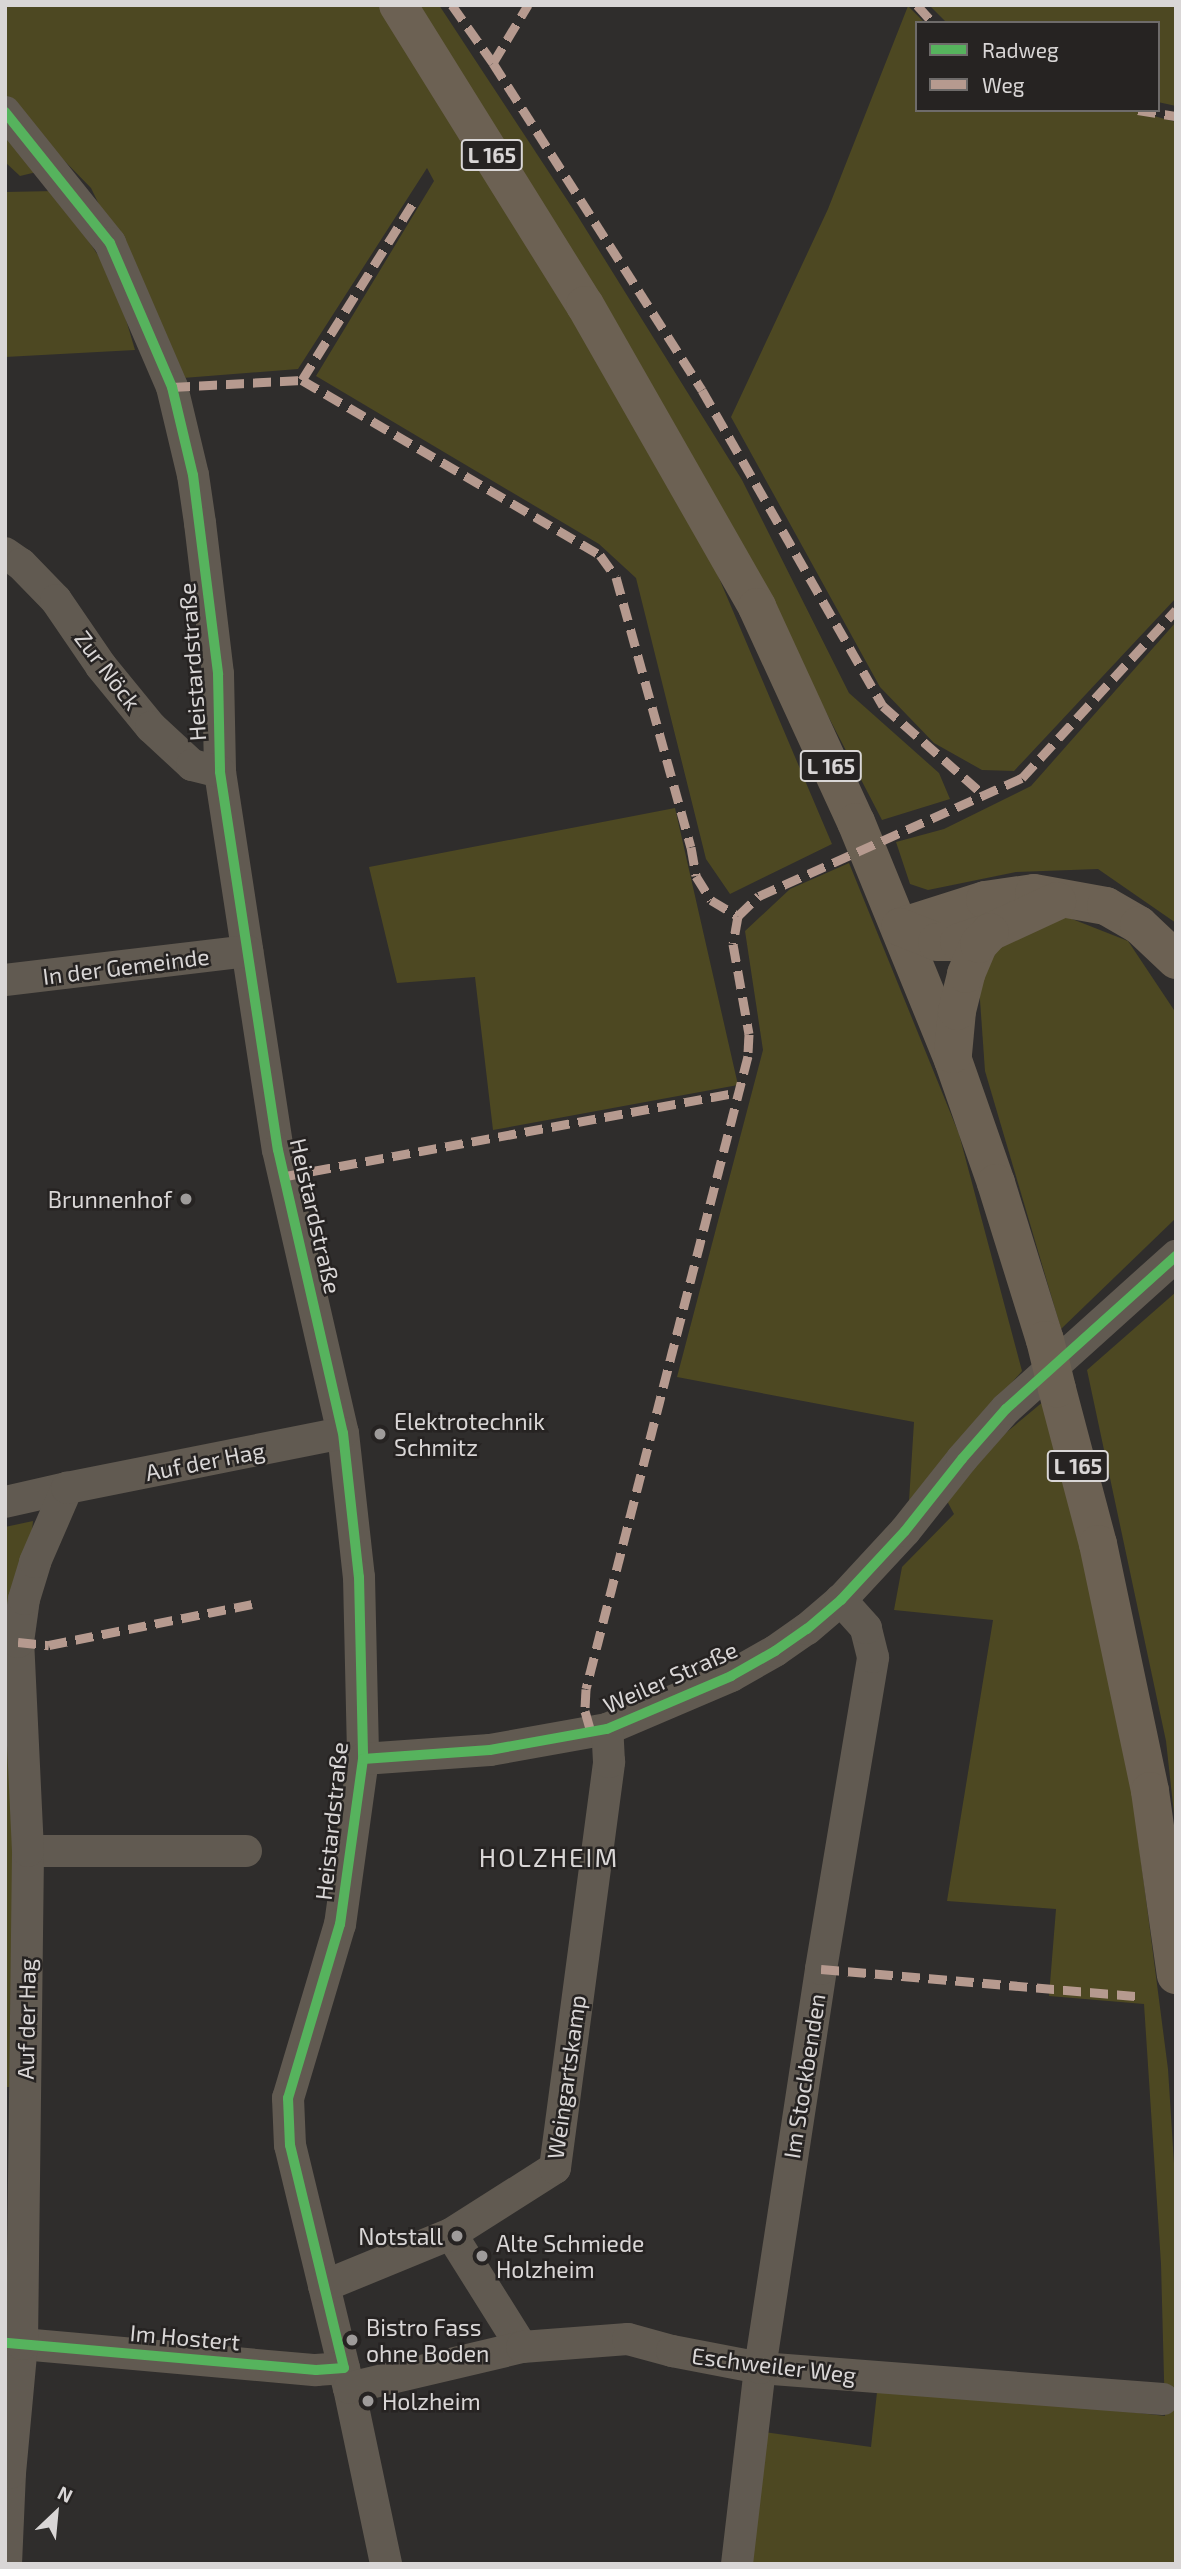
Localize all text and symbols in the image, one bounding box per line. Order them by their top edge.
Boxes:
legend [915,21,1160,112]
text: Radweg [982,37,1059,62]
text: Weg [982,72,1025,97]
road number: L 165 [461,138,524,172]
street label: Heistardstraße [173,582,211,742]
street label: Zur Nöck [69,625,147,715]
road number: L 165 [800,748,862,784]
street label: In der Gemeinde [41,942,211,990]
street label: Heistardstraße [285,1136,347,1296]
place label: Brunnenhof [48,1185,172,1213]
marker: Brunnenhof [178,1191,194,1207]
place label: Elektrotechnik Schmitz [394,1407,545,1461]
marker: Elektrotechnik Schmitz [372,1426,388,1442]
street label: Auf der Hag [142,1436,268,1486]
road number: L 165 [1046,1448,1110,1484]
street label: Weiler Straße [599,1635,741,1719]
street label: Heistardstraße [309,1741,353,1901]
district label: HOLZHEIM [480,1841,618,1873]
street label: Auf der Hag [11,1958,41,2080]
street label: Im Stockbenden [777,1992,831,2160]
street label: Weingartskamp [541,1993,591,2161]
place label: Notstall [358,2222,443,2250]
marker: Notstall [449,2228,465,2244]
place label: Alte Schmiede Holzheim [496,2229,644,2283]
marker: Alte Schmiede Holzheim [474,2248,490,2264]
place label: Bistro Fass ohne Boden [366,2313,489,2367]
street label: Im Hostert [129,2318,241,2356]
marker: Bistro Fass ohne Boden [344,2332,360,2348]
street label: Eschweiler Weg [690,2341,858,2389]
place label: Holzheim [382,2387,481,2415]
marker: Holzheim [360,2393,376,2409]
north arrow [21,2478,91,2548]
text: N [54,2480,77,2507]

